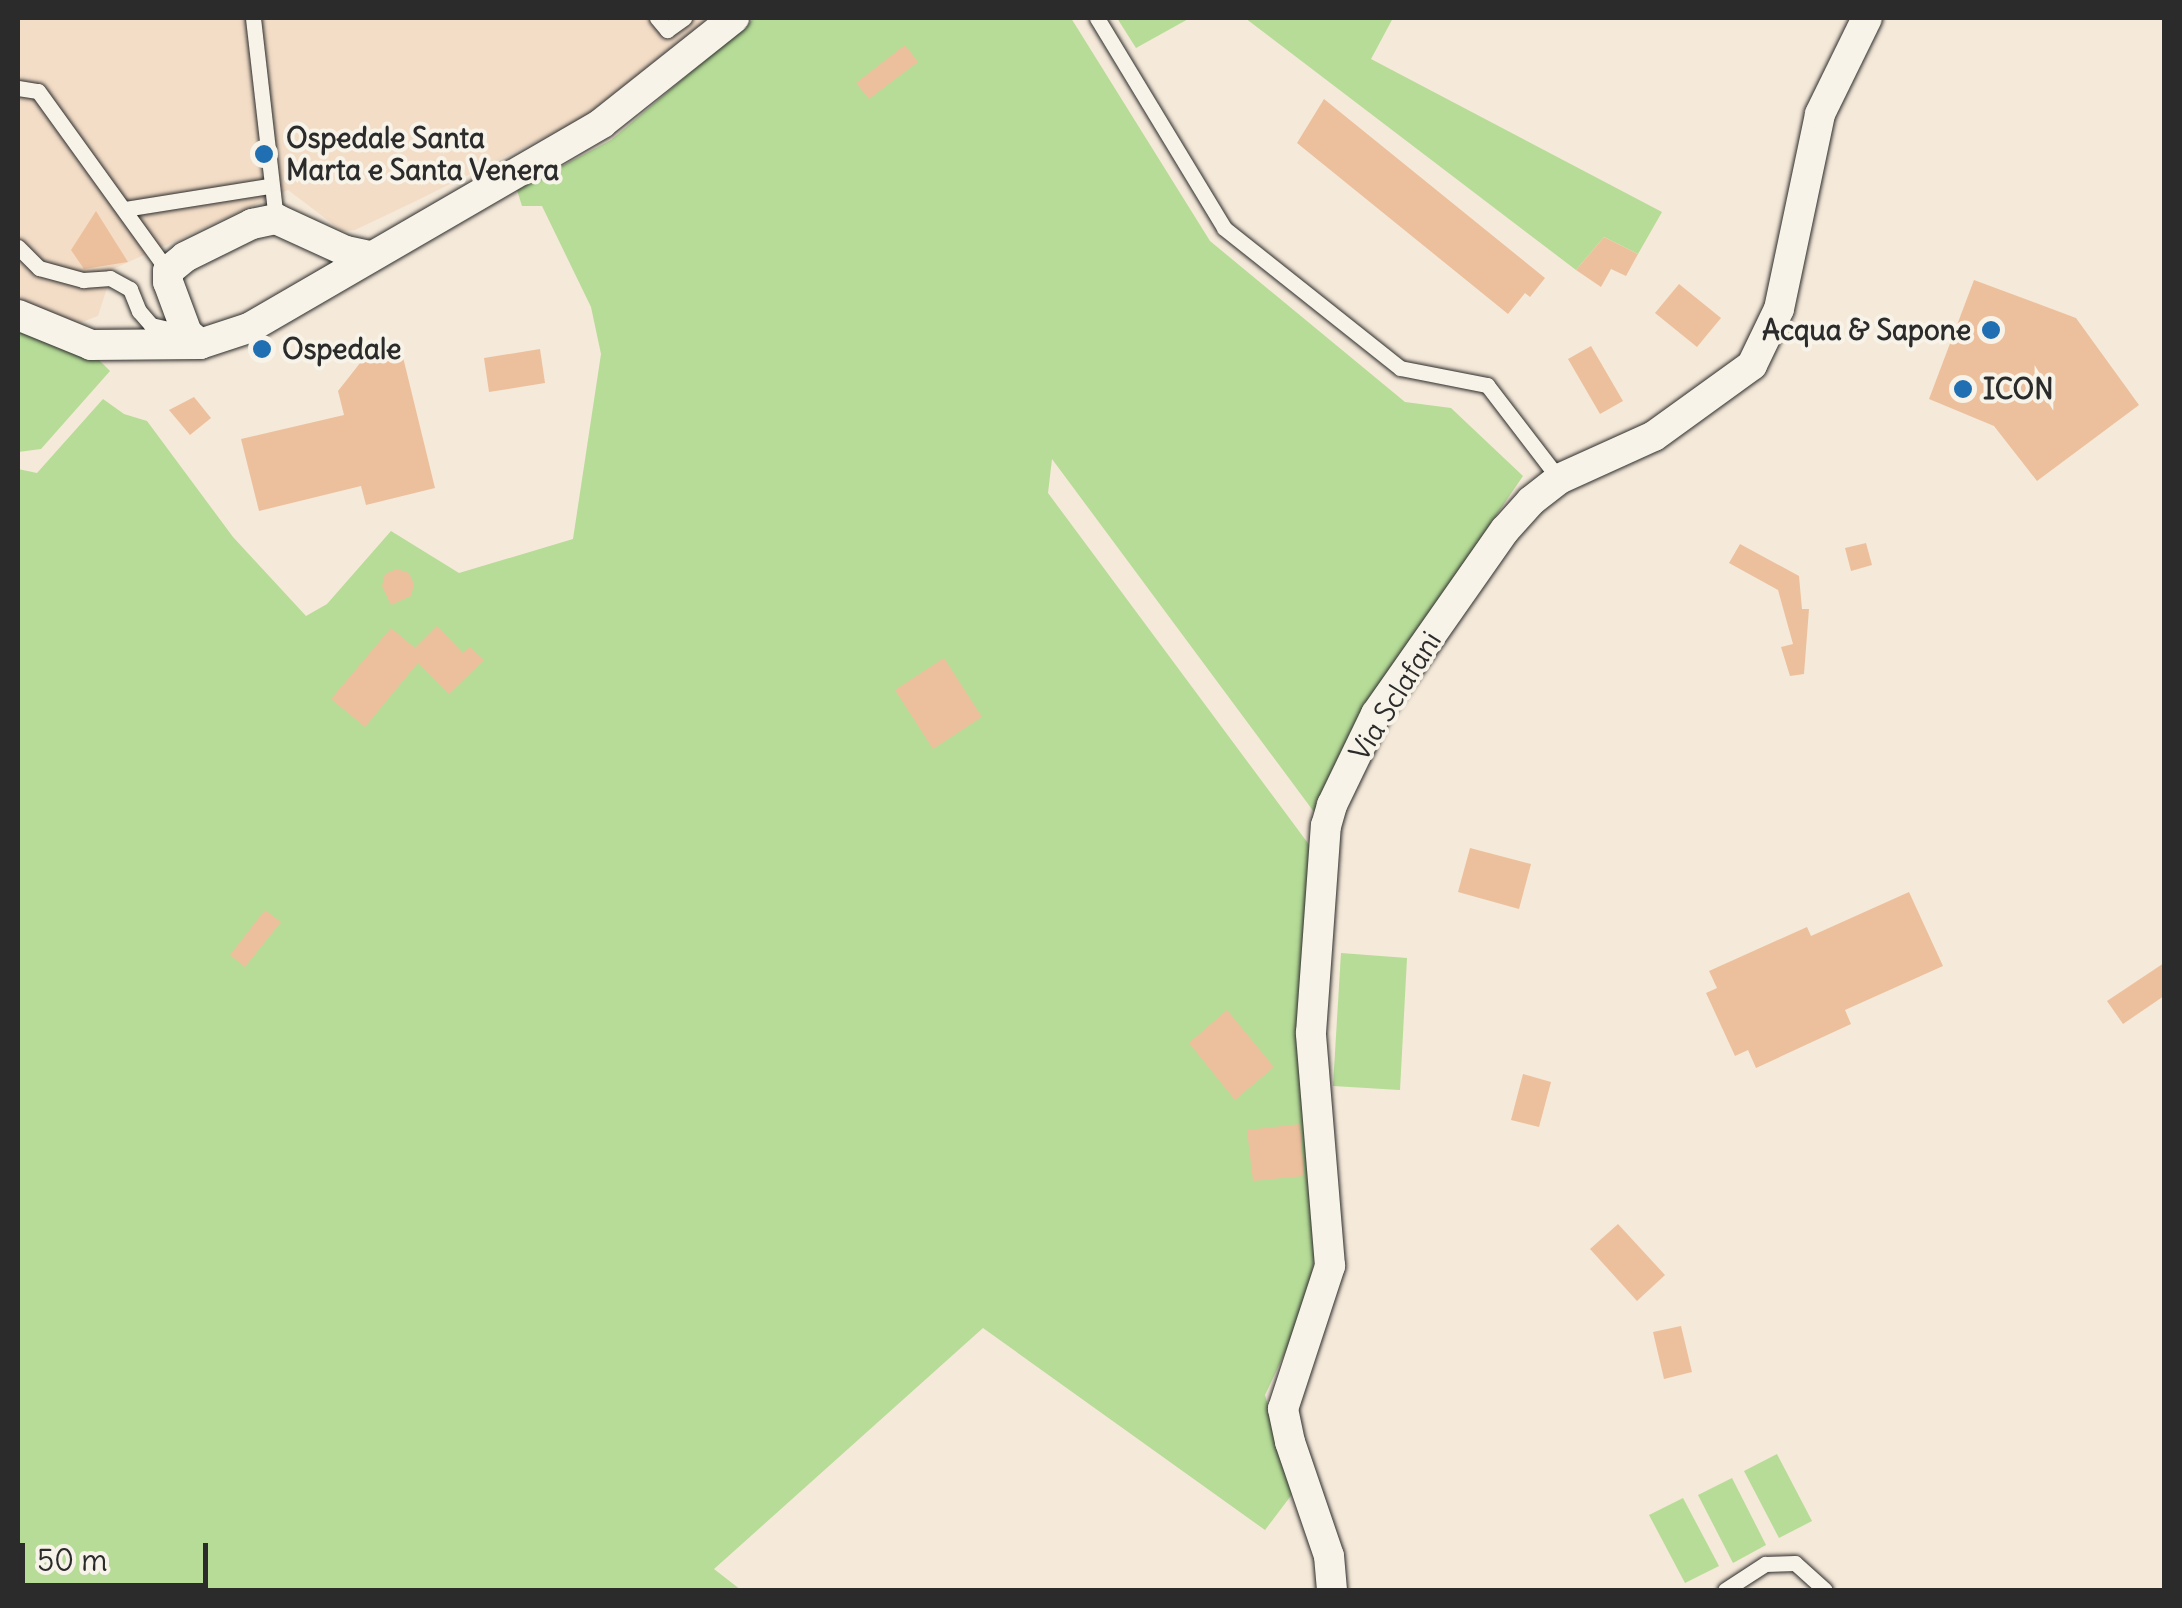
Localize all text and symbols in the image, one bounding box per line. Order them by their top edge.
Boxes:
place label: Ospedale Santa Marta e Santa Venera [286,121,559,187]
marker: Ospedale Santa Marta e Santa Venera [251,141,277,167]
place label: Acqua & Sapone [1762,313,1971,347]
marker: Acqua & Sapone [1980,319,2002,341]
place label: Ospedale [282,332,401,366]
marker: Ospedale [251,338,273,360]
place label: ICON [1983,372,2054,406]
marker: ICON [1952,378,1974,400]
street label: Via Sclafani [1342,625,1448,767]
scale bar [25,1523,212,1585]
text: 50 m [37,1541,107,1579]

